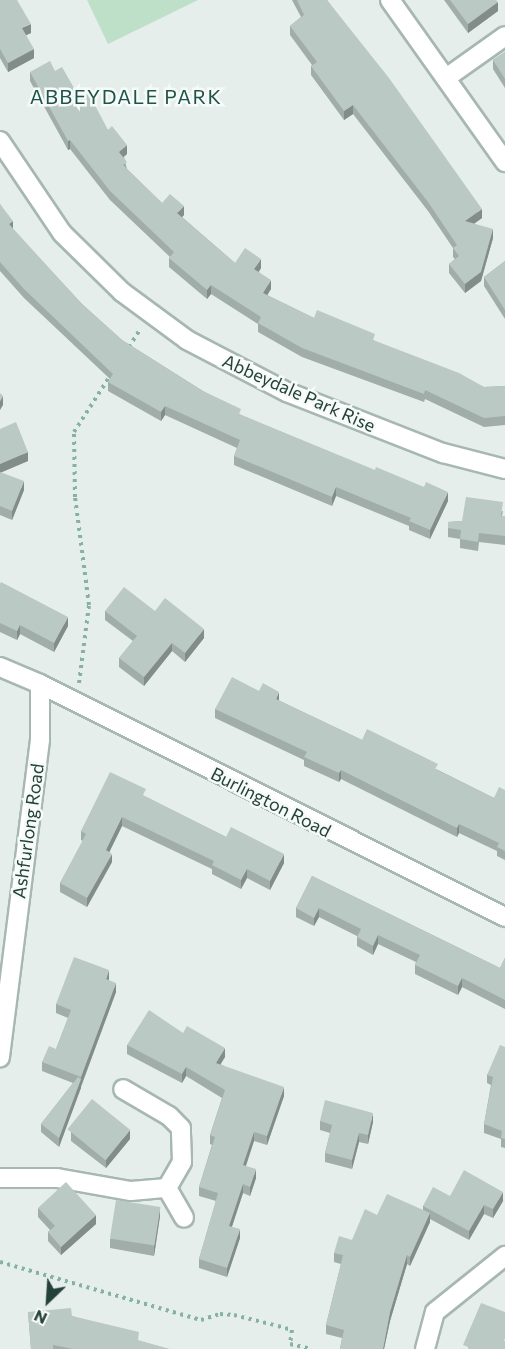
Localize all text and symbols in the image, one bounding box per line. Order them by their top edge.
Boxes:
district label: ABBEYDALE PARK [30,84,222,108]
street label: Abbeydale Park Rise [219,350,379,436]
street label: Ashfurlong Road [8,762,48,900]
street label: Burlington Road [207,762,335,842]
north arrow [18,1271,78,1331]
text: N [31,1307,50,1329]

